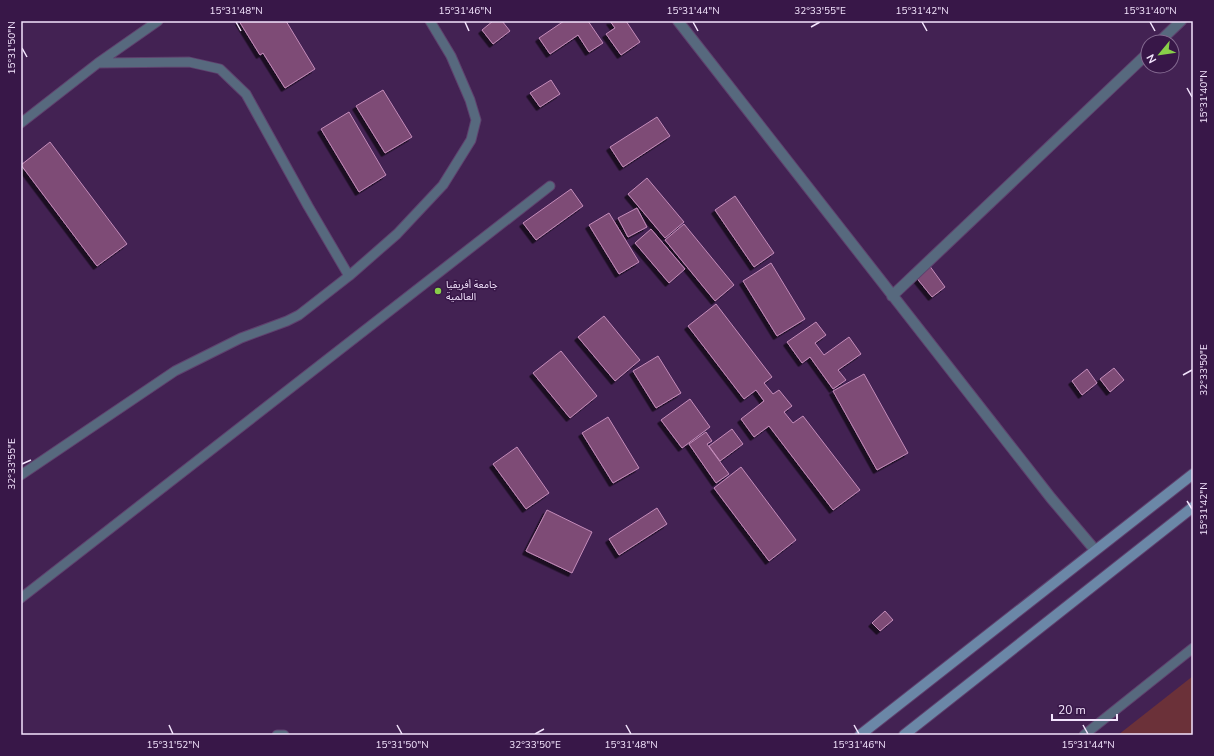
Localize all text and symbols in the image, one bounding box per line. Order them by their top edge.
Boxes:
text: 15°31'48"N [209,4,263,18]
text: 15°31'46"N [438,4,492,18]
text: 15°31'44"N [666,4,720,18]
text: 32°33'55"E [794,4,846,18]
text: 15°31'42"N [895,4,949,18]
text: 15°31'40"N [1123,4,1177,18]
text: 15°31'50"N [5,21,19,75]
north arrow [1140,34,1180,74]
text: N [1143,51,1160,66]
text: 15°31'40"N [1197,70,1211,124]
place label: جامعة أفريقيا العالمية [446,278,498,304]
marker: جامعة أفريقيا العالمية [433,286,443,296]
text: 32°33'50"E [1197,344,1211,396]
text: 32°33'55"E [5,438,19,490]
text: 15°31'42"N [1197,482,1211,536]
scale bar [1052,696,1117,722]
text: 20 m [1058,702,1086,718]
text: 15°31'52"N [146,738,200,752]
text: 15°31'50"N [375,738,429,752]
text: 32°33'50"E [509,738,561,752]
text: 15°31'48"N [604,738,658,752]
text: 15°31'46"N [832,738,886,752]
text: 15°31'44"N [1061,738,1115,752]

